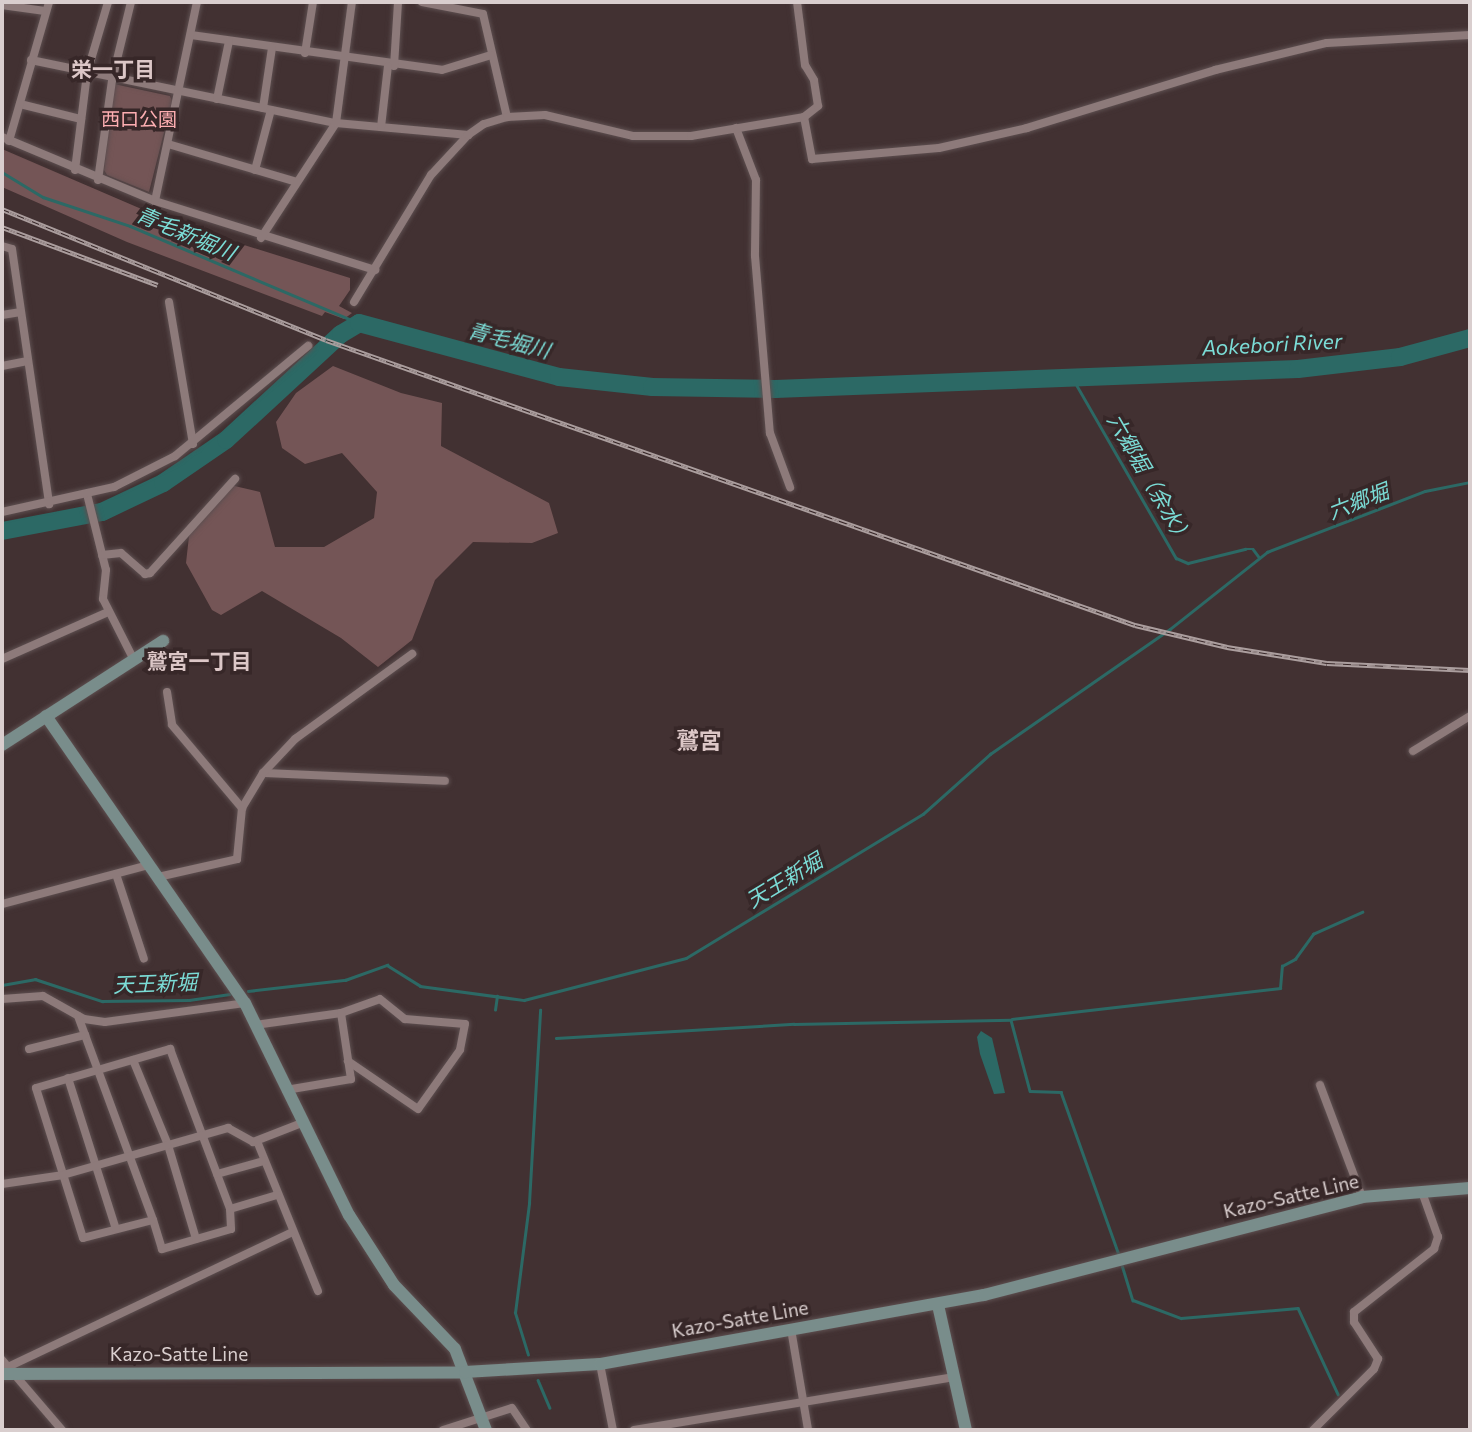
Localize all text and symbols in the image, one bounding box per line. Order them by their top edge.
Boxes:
district label: 栄一丁目 [71,56,155,82]
park label: 西口公園 [101,108,177,130]
water label: 青毛新堀川 [133,201,239,265]
water label: 青毛堀川 [465,317,553,363]
water label: Aokebori River [1201,328,1343,360]
water label: 六郷堀（余水） [1102,409,1198,549]
water label: 六郷堀 [1324,478,1392,524]
district label: 鷲宮一丁目 [147,648,251,674]
district label: 鷲宮 [676,726,722,754]
water label: 天王新堀 [742,848,826,912]
water label: 天王新堀 [113,969,197,997]
street label: Kazo-Satte Line [1221,1169,1361,1223]
street label: Kazo-Satte Line [670,1296,810,1342]
street label: Kazo-Satte Line [110,1343,248,1365]

